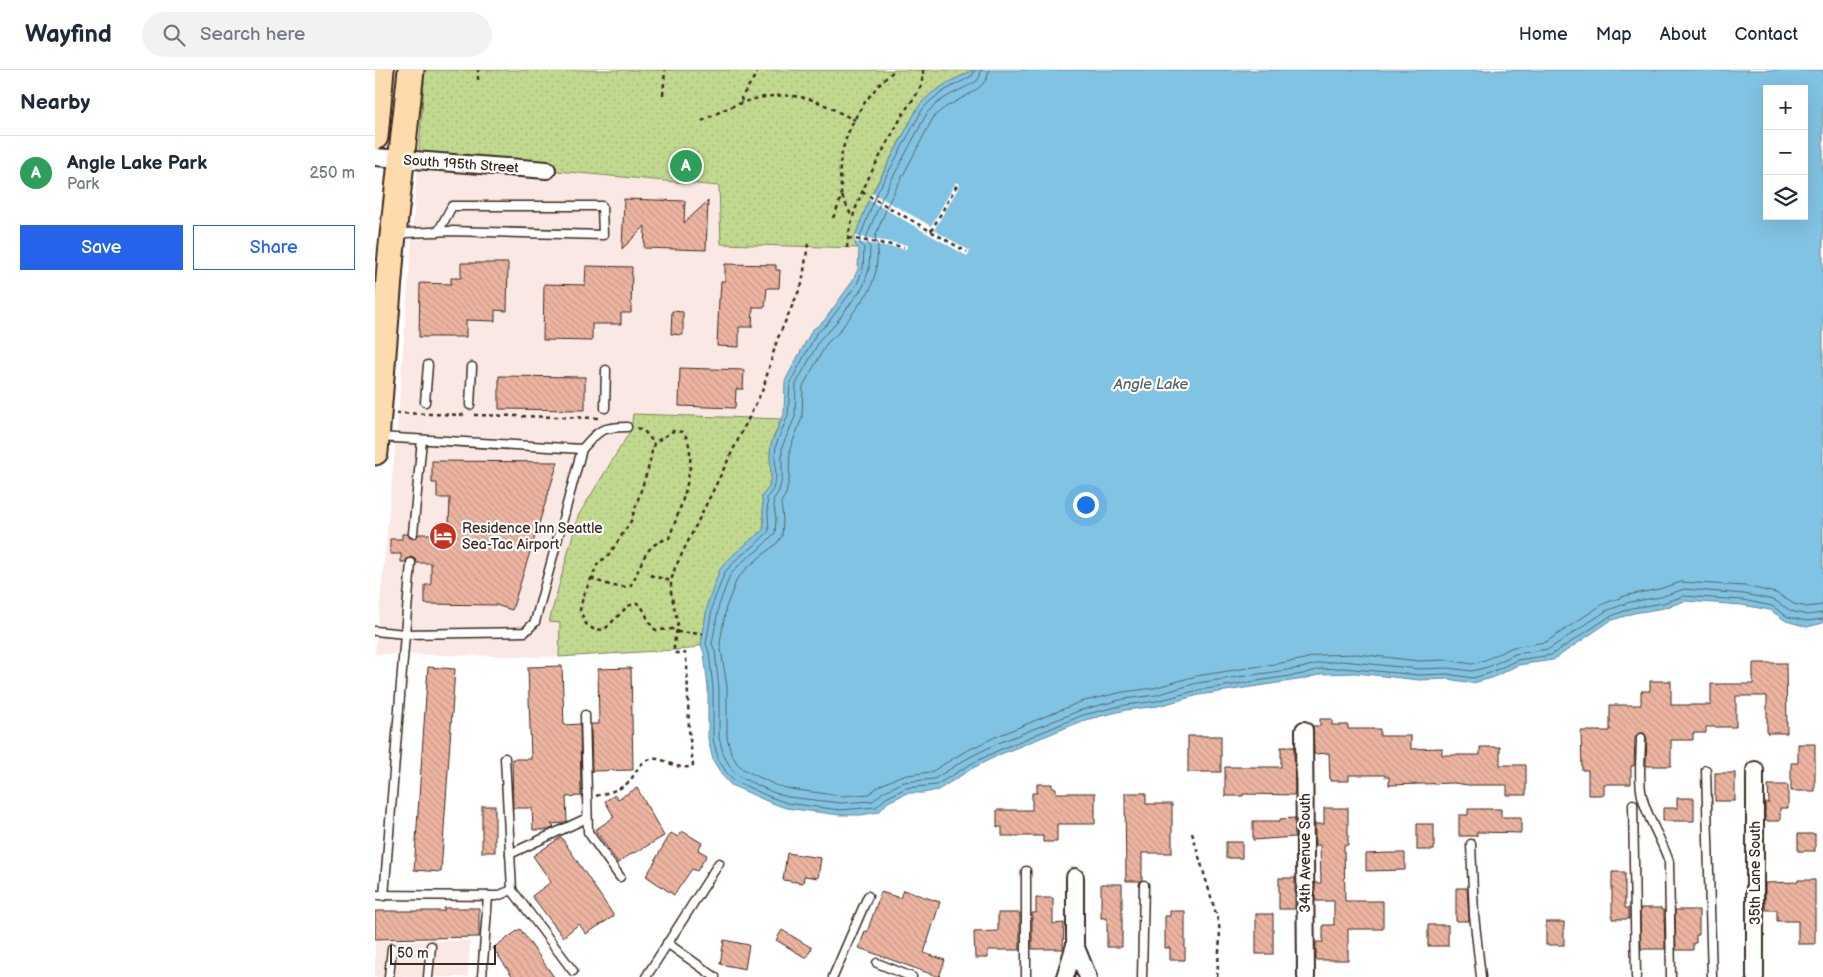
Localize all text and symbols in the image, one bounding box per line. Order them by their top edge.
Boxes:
search box [142,12,492,57]
text: Wayfind [25,20,112,49]
icon: search [160,21,188,49]
text: Search here [200,23,305,46]
text: Home [1519,24,1568,45]
text: Map [1596,24,1632,45]
text: About [1660,24,1707,45]
text: Contact [1735,24,1798,45]
map controls [1763,85,1808,220]
button: + [1763,85,1808,130]
text: Nearby [20,90,90,115]
button: − [1763,130,1808,175]
pin: A [670,147,702,185]
street label: South 195th Street [403,151,520,177]
text: Angle Lake Park [67,152,207,175]
text: A [31,164,41,183]
text: 250 m [309,164,355,183]
text: Park [67,175,99,194]
button: layers [1763,175,1808,220]
button: Save [20,225,183,270]
button: Share [193,225,355,270]
water label: Angle Lake [1113,375,1188,394]
your location [1073,492,1099,518]
place label: Residence Inn Seattle Sea-Tac Airport [462,520,602,553]
hotel icon: Residence Inn Seattle Sea-Tac Airport [428,521,458,551]
street label: 34th Avenue South [1297,793,1314,913]
street label: 35th Lane South [1747,821,1764,925]
scale bar [390,942,496,965]
text: 50 m [397,945,429,962]

